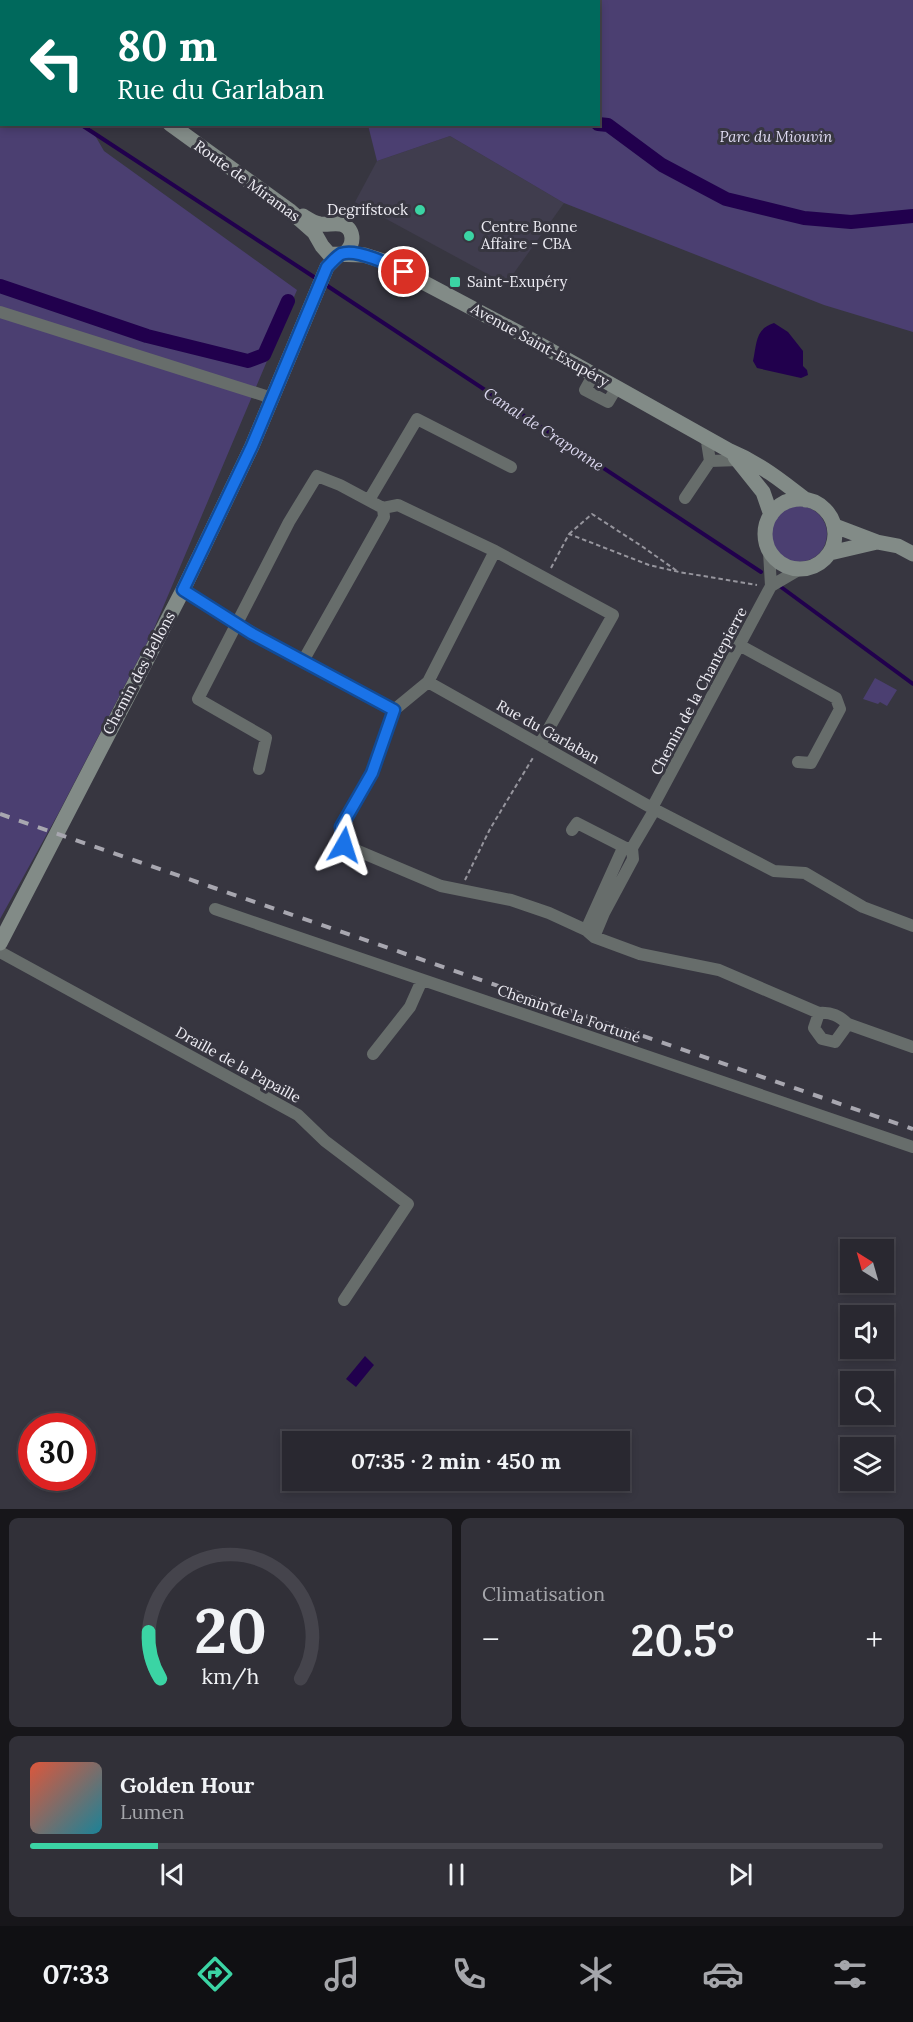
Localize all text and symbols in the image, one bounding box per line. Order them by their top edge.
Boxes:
text: 80 m [117,19,217,73]
icon: left [18,24,96,102]
text: Rue du Garlaban [117,72,325,106]
park label: Parc du Miouvin [720,127,833,146]
street label: Route de Miramas [191,136,304,225]
place label: Degrifstock [327,200,408,219]
marker: Degrifstock [413,203,427,217]
place label: Centre Bonne Affaire - CBA [480,217,577,253]
marker: Centre Bonne Affaire - CBA [462,229,476,243]
pin [378,246,429,297]
icon: arrive [387,255,420,288]
place label: Saint-Exupéry [467,272,567,291]
marker: Saint-Exupéry [448,275,462,289]
street label: Avenue Saint-Exupéry [467,298,613,391]
water label: Canal de Craponne [480,383,608,476]
street label: Chemin de la Chantepierre [646,604,751,778]
street label: Chemin des Bellons [98,608,179,738]
street label: Rue du Garlaban [493,695,603,768]
position arrow [312,813,376,877]
street label: Chemin de la Fortuné [495,980,643,1047]
street label: Draille de la Papaille [172,1022,304,1107]
north arrow [840,1239,894,1293]
map controls [840,1239,894,1491]
button: sound [840,1305,894,1359]
button: search [840,1371,894,1425]
speed limit sign: 30 [18,1413,96,1491]
button: layers [840,1437,894,1491]
text: 07:35 · 2 min · 450 m [351,1447,561,1475]
text: Climatisation [482,1581,605,1606]
text: 20 [194,1590,267,1670]
text: 20.5° [631,1611,734,1668]
text: − [482,1618,500,1660]
text: + [865,1618,883,1660]
text: km/h [202,1663,260,1691]
text: Golden Hour [120,1771,254,1799]
text: Lumen [120,1799,184,1824]
icon: previous [156,1858,189,1891]
icon: pause [440,1858,473,1891]
icon: next [724,1858,757,1891]
icon: directions [194,1953,236,1995]
icon: music [321,1953,363,1995]
icon: phone [448,1953,490,1995]
icon: climate [575,1953,617,1995]
icon: car [702,1953,744,1995]
icon: filters [829,1953,871,1995]
text: 07:33 [42,1957,109,1991]

